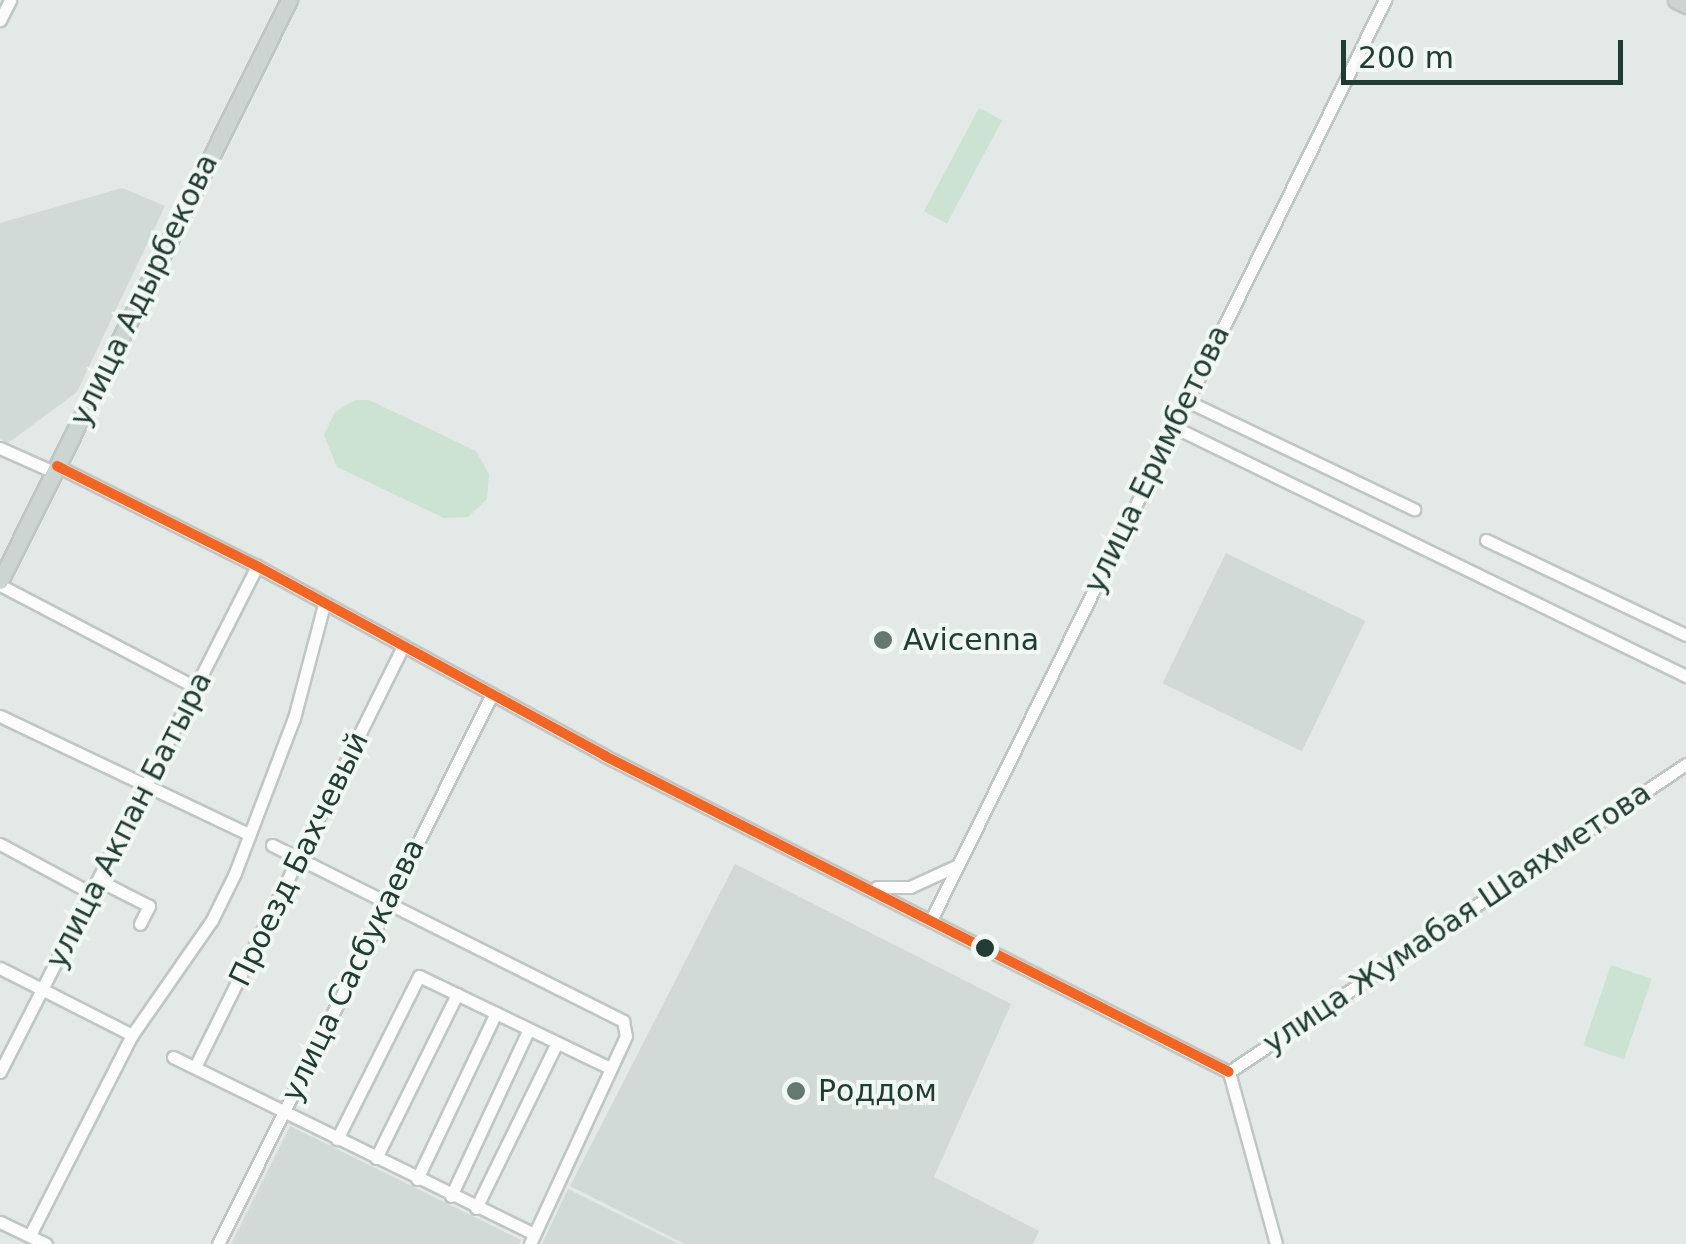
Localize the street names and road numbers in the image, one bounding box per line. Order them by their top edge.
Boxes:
street label: улица Адырбекова [62,148,226,432]
street label: улица Еримбетова [1076,319,1238,599]
street label: улица Акпан Батыра [38,666,220,974]
street label: Проезд Бахчевый [222,726,376,992]
street label: улица Жумабая Шаяхметова [1256,775,1658,1061]
street label: улица Сасбукаева [274,833,432,1107]

